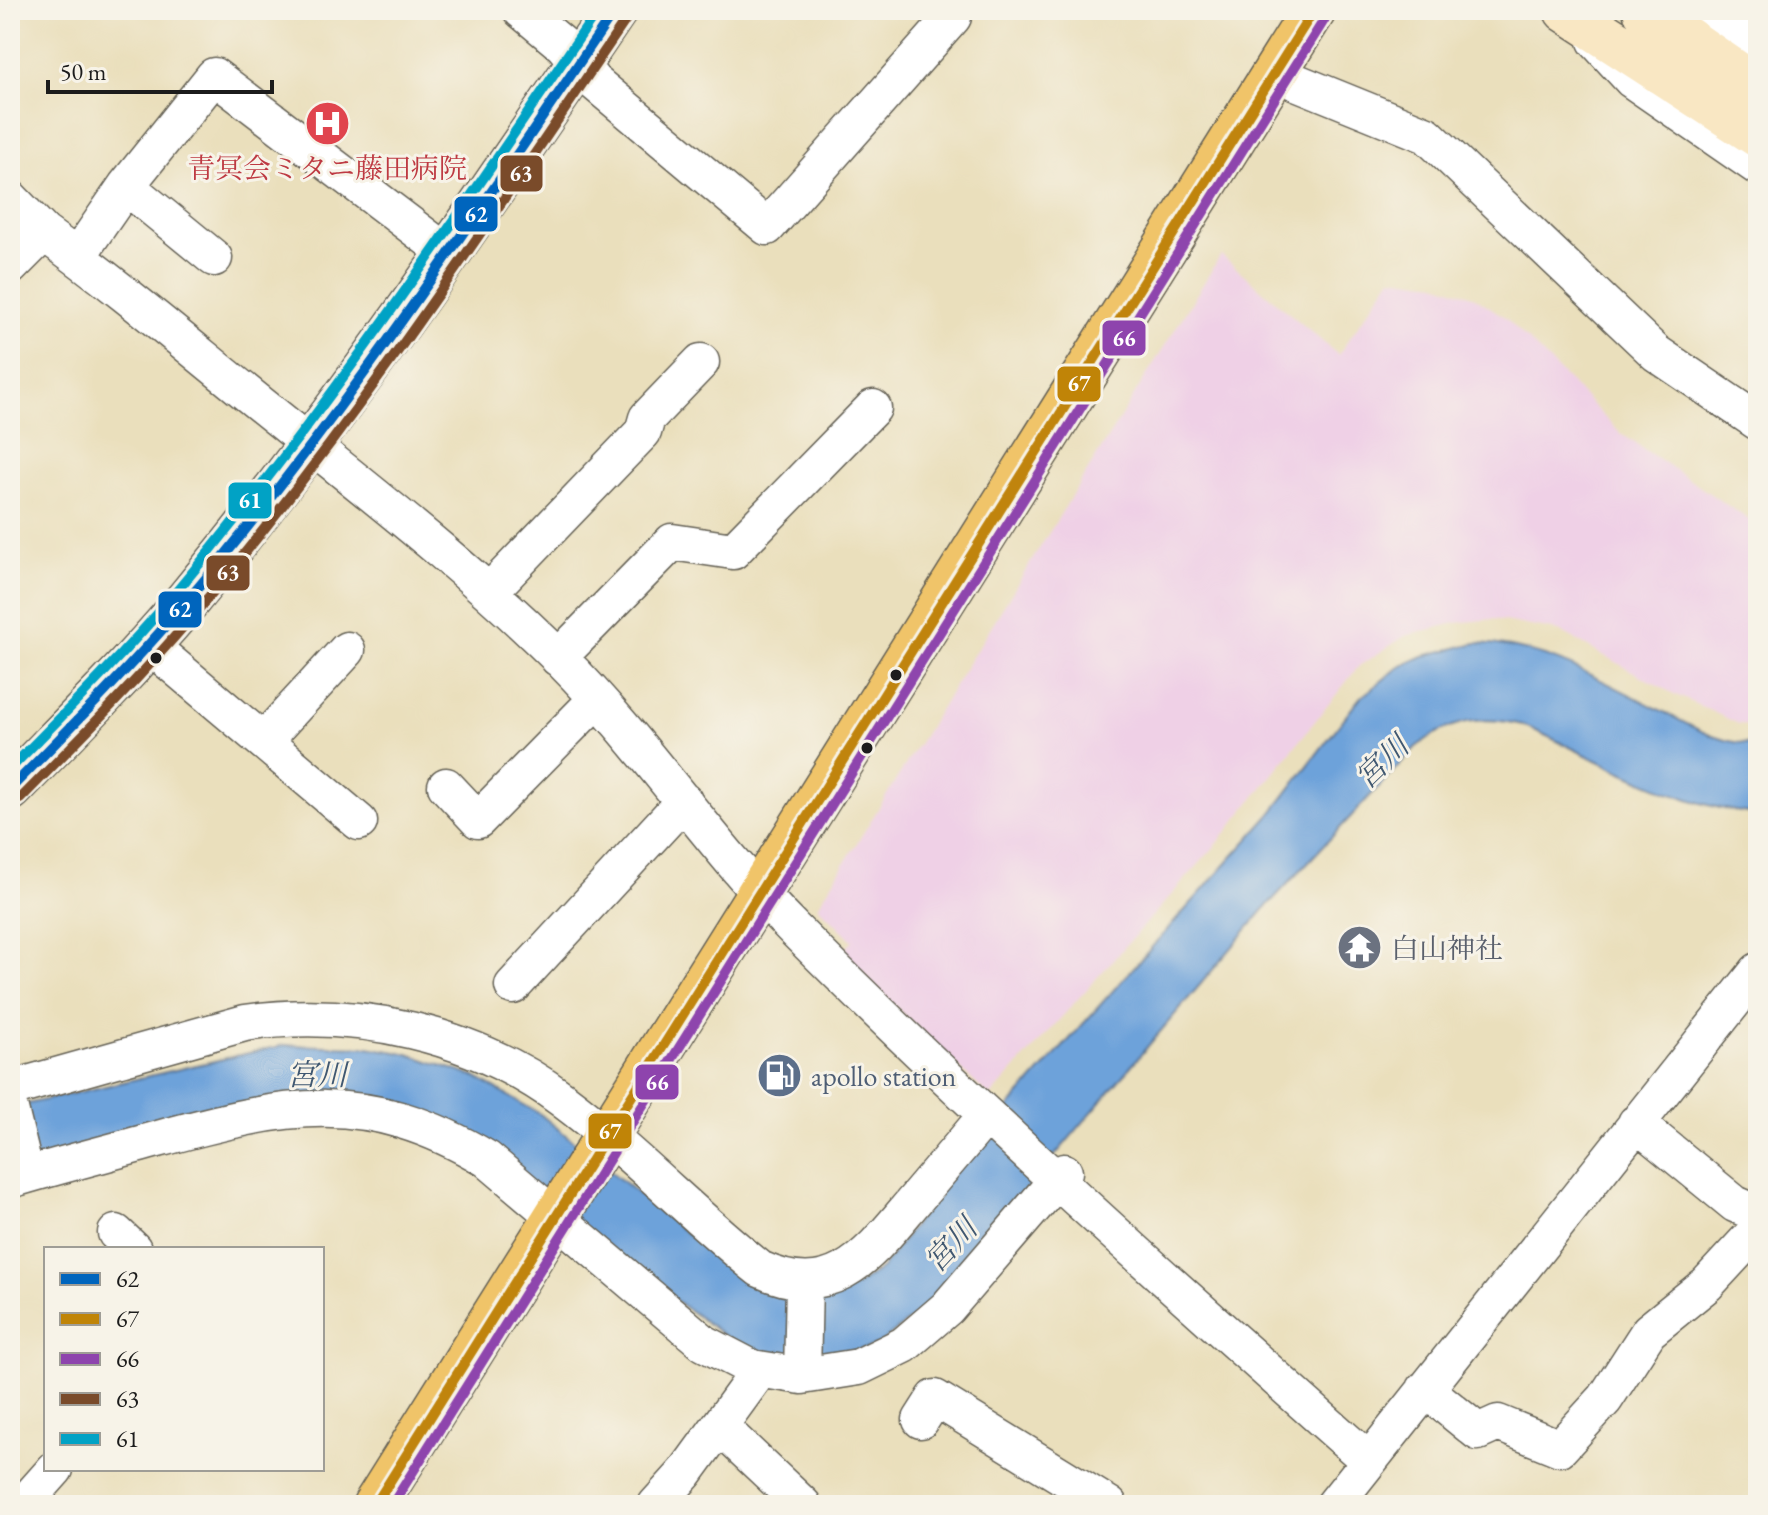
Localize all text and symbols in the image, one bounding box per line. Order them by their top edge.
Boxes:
scale bar [48,44,272,94]
text: 50 m [60,56,107,87]
hospital icon: 青冥会ミタニ藤田病院 [303,99,351,147]
place label: 青冥会ミタニ藤田病院 [187,150,467,186]
line badge: 63 [499,154,544,193]
text: 63 [509,159,533,188]
line badge: 62 [453,195,499,233]
text: 62 [464,200,488,229]
line badge: 66 [1101,319,1147,357]
text: 66 [1112,324,1136,353]
line badge: 67 [1056,365,1102,403]
text: 67 [1067,369,1091,398]
line badge: 61 [227,481,273,520]
text: 61 [238,486,262,515]
line badge: 63 [205,554,251,592]
text: 63 [216,558,240,587]
line badge: 62 [157,590,203,629]
text: 62 [168,595,192,624]
unlabelled marker [148,650,164,666]
unlabelled marker [888,667,904,683]
water label: 宮川 [1347,725,1419,797]
unlabelled marker [859,740,875,756]
temple icon: 白山神社 [1336,924,1384,972]
place label: 白山神社 [1391,930,1503,966]
fuel station icon: apollo station [756,1052,804,1100]
water label: 宮川 [287,1055,350,1094]
place label: apollo station [811,1058,957,1094]
line badge: 66 [634,1063,680,1101]
text: 66 [645,1068,669,1097]
line badge: 67 [587,1112,633,1150]
text: 67 [598,1117,622,1146]
water label: 宮川 [916,1207,987,1280]
legend [44,1247,324,1471]
text: 62 [116,1263,140,1294]
text: 67 [116,1303,140,1334]
text: 66 [116,1343,139,1374]
text: 63 [116,1383,139,1414]
text: 61 [116,1423,139,1454]

